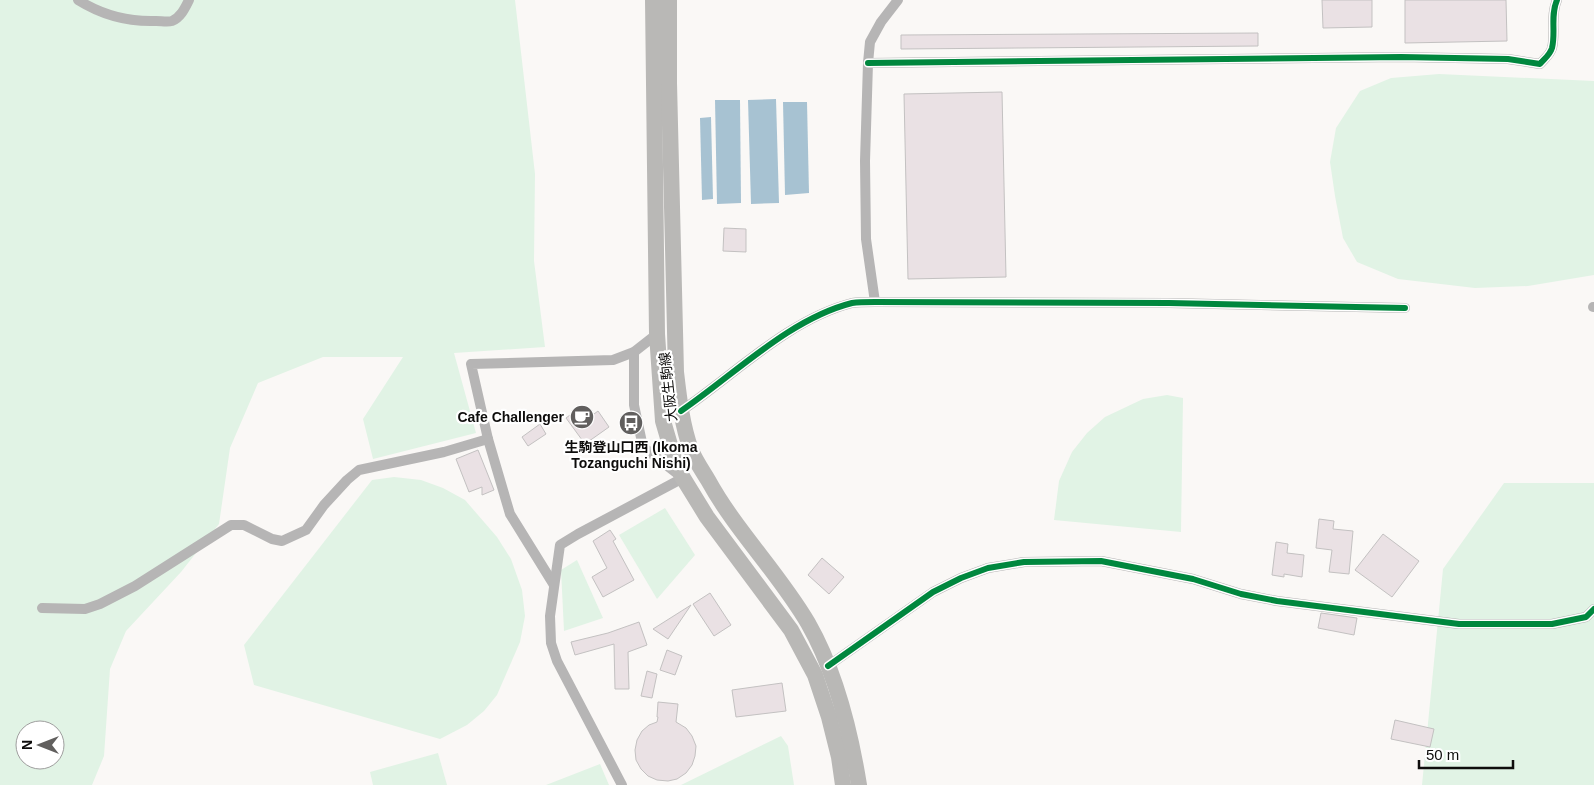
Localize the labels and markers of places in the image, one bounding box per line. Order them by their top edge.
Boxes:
cafe icon: Cafe Challenger [569,404,595,430]
place label: Cafe Challenger [457,409,565,425]
bus stop icon: 生駒登山口西 (Ikoma Tozanguchi Nishi) [618,410,644,436]
place label: 生駒登山口西 (Ikoma Tozanguchi Nishi) [564,439,698,471]

